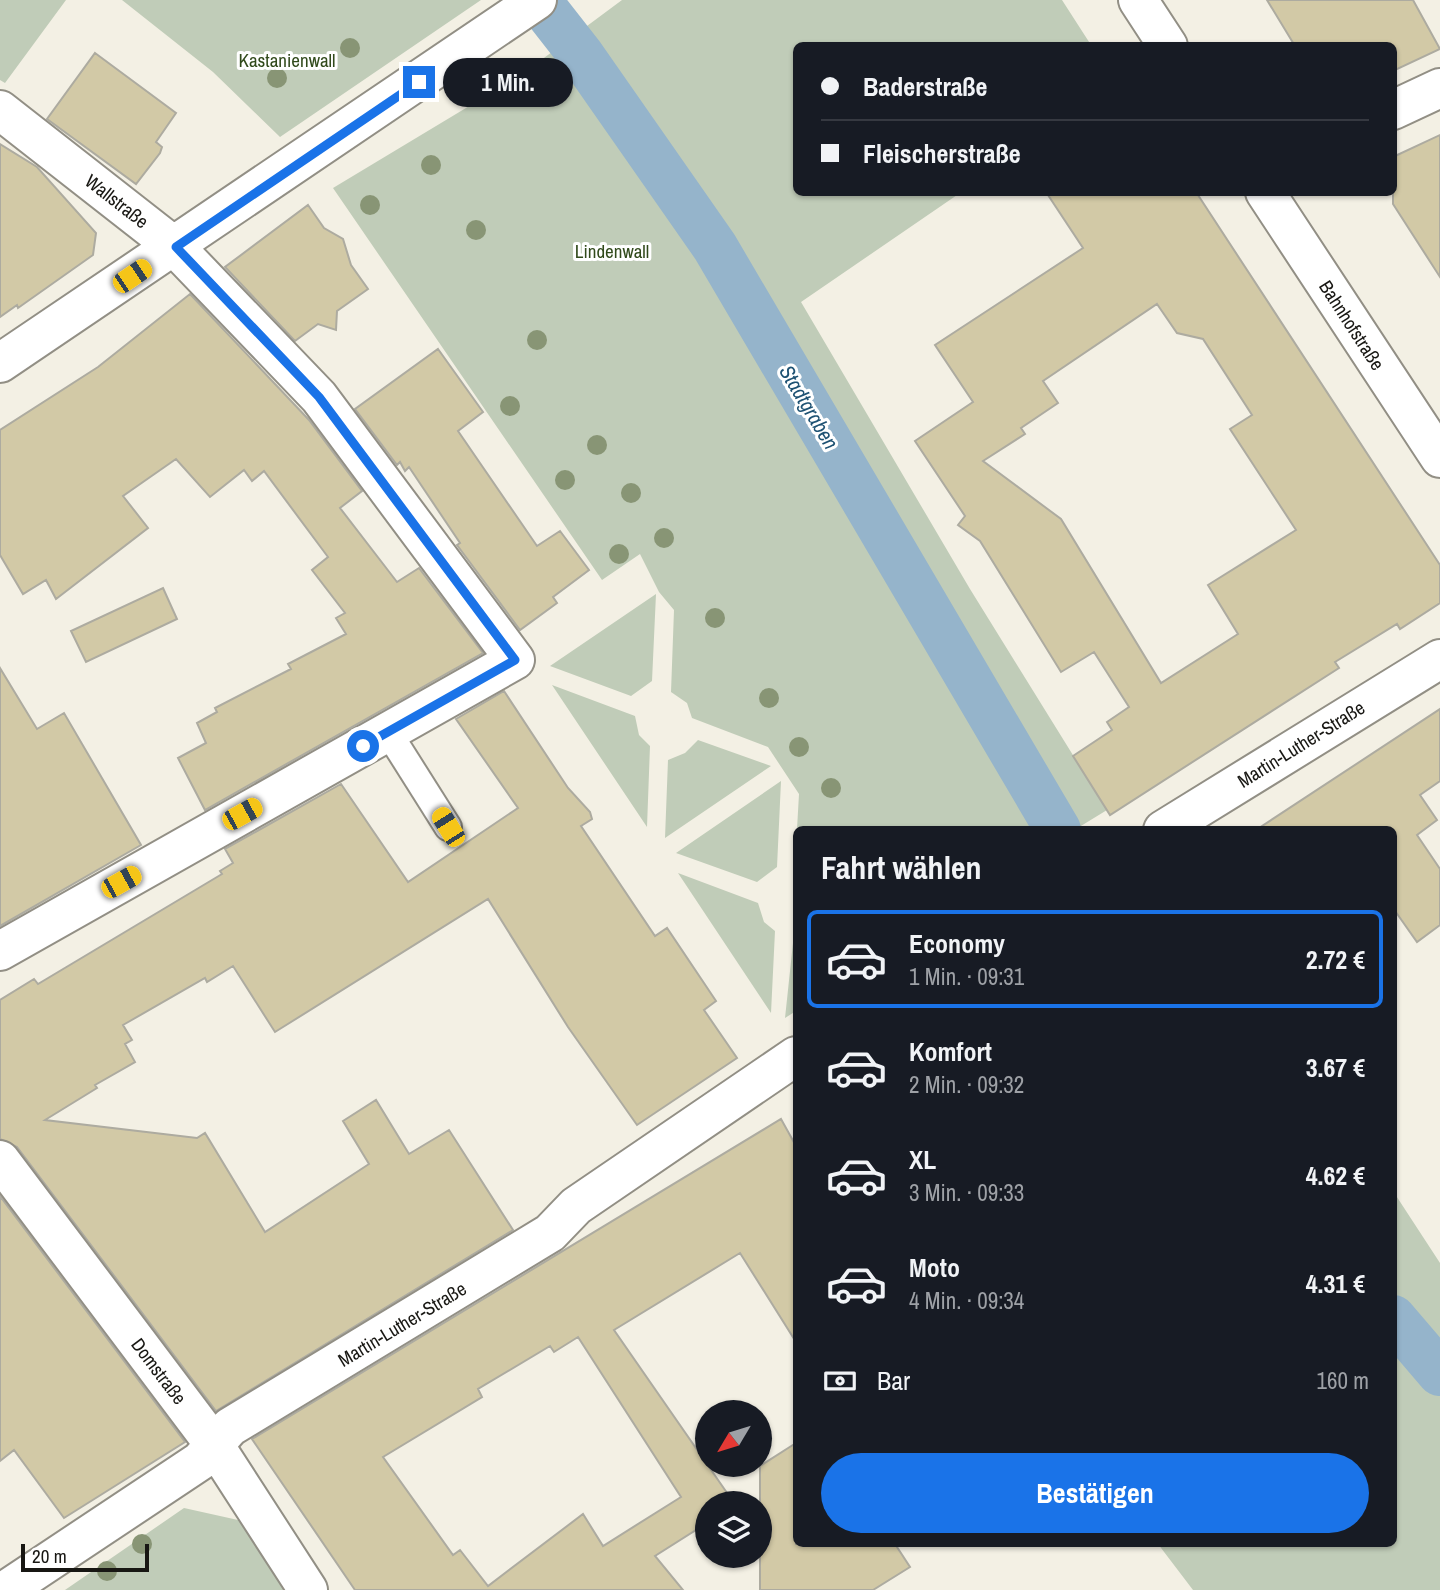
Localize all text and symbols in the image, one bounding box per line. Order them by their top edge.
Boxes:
park label: Kastanienwall [239,47,336,73]
callout: 1 Min. [444,57,573,106]
route end [403,66,435,98]
text: 1 Min. [481,67,535,98]
text: Baderstraße [863,69,987,104]
text: Fleischerstraße [863,136,1021,171]
street label: Wallstraße [80,168,154,234]
park label: Lindenwall [575,238,649,264]
car [109,256,156,296]
street label: Bahnhofstraße [1313,275,1391,375]
water label: Stadtgraben [772,359,846,455]
street label: Martin-Luther-Straße [1232,694,1370,794]
route start [347,730,379,762]
car [219,795,266,833]
car [428,804,469,850]
text: Fahrt wählen [821,846,982,889]
car [98,863,145,901]
text: Economy [909,926,1005,961]
icon: car [825,928,888,991]
text: 2.72 € [1306,942,1365,977]
text: 1 Min. · 09:31 [909,961,1024,992]
text: Komfort [909,1034,992,1069]
icon: car [825,1036,888,1099]
text: 3.67 € [1306,1050,1365,1085]
text: 2 Min. · 09:32 [909,1069,1024,1100]
text: XL [909,1142,936,1177]
icon: car [825,1144,888,1207]
text: 4.62 € [1306,1158,1365,1193]
text: 3 Min. · 09:33 [909,1177,1024,1208]
text: Moto [909,1250,960,1285]
icon: car [825,1252,888,1315]
text: 4.31 € [1306,1266,1365,1301]
street label: Martin-Luther-Straße [333,1275,471,1373]
text: 4 Min. · 09:34 [909,1285,1024,1316]
street label: Domstraße [125,1332,193,1410]
icon: cash [821,1362,859,1400]
text: Bar [877,1363,910,1398]
text: 160 m [1317,1365,1369,1396]
north arrow [695,1400,772,1477]
map controls [695,1400,772,1568]
button: Bestätigen [821,1453,1369,1533]
button: layers [695,1491,772,1568]
scale bar [21,1541,149,1573]
text: 20 m [32,1543,67,1569]

